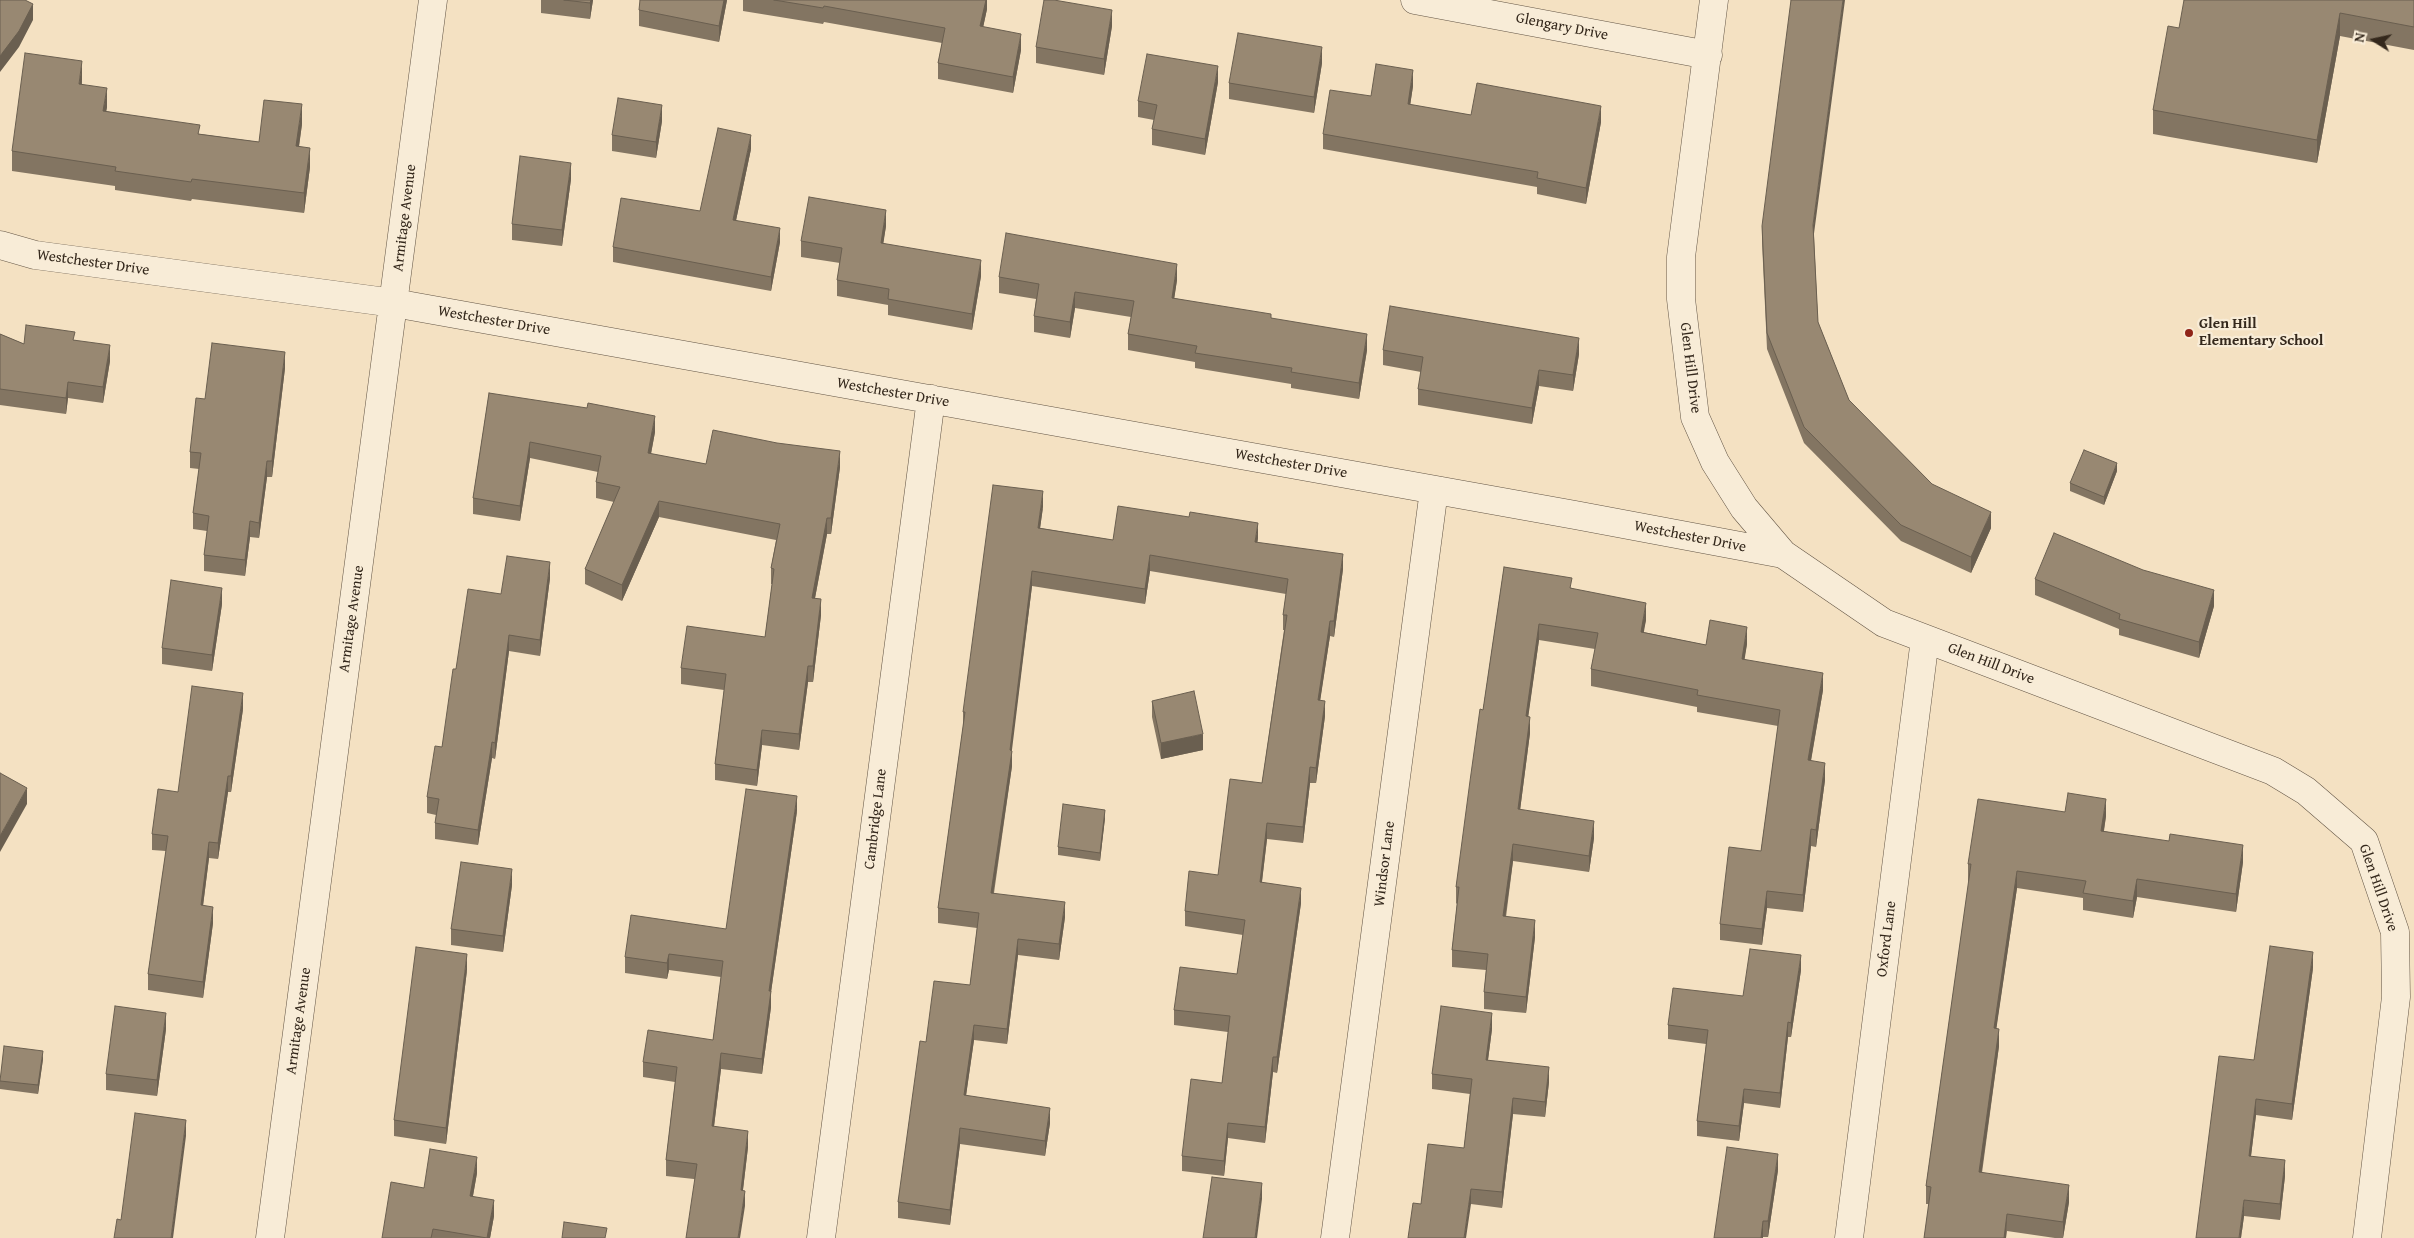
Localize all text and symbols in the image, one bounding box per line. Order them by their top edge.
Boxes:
street label: Glengary Drive [1514,9,1610,45]
north arrow [2349,15,2399,65]
text: N [2349,31,2370,44]
street label: Armitage Avenue [389,163,421,273]
street label: Westchester Drive [35,246,151,280]
street label: Westchester Drive [436,302,552,340]
place label: Glen Hill Elementary School [2199,315,2323,350]
street label: Glen Hill Drive [1675,322,1705,414]
marker: Glen Hill Elementary School [2183,327,2195,339]
street label: Westchester Drive [835,374,951,412]
street label: Westchester Drive [1233,445,1349,483]
street label: Westchester Drive [1632,517,1748,557]
street label: Armitage Avenue [336,564,368,674]
street label: Glen Hill Drive [1945,639,2037,689]
street label: Cambridge Lane [861,768,891,870]
street label: Windsor Lane [1371,820,1399,908]
street label: Glen Hill Drive [2355,842,2401,934]
street label: Oxford Lane [1873,900,1901,978]
street label: Armitage Avenue [283,966,315,1076]

